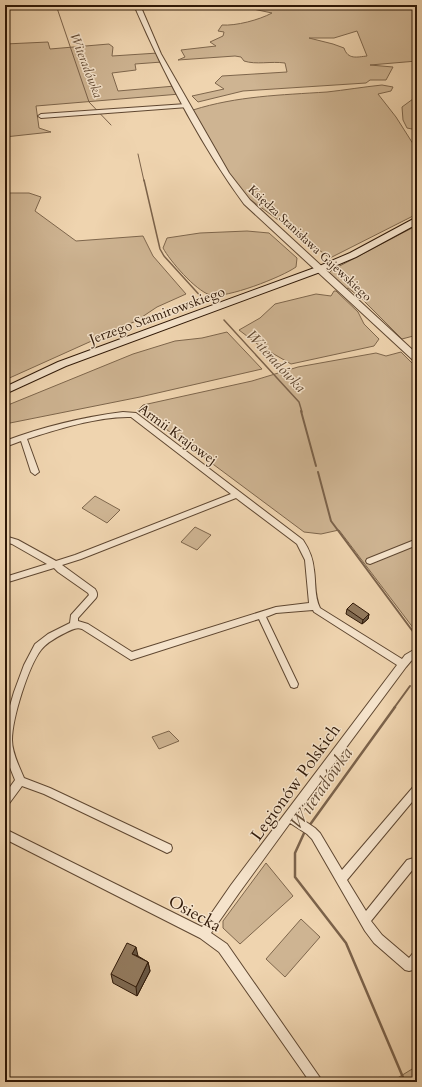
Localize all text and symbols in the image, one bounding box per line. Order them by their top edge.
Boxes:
water label: Witeradówka [65,30,107,101]
street label: Księdza Stanisława Gajewskiego [245,181,376,305]
street label: Jerzego Stamirowskiego [85,282,228,350]
water label: Witeradówka [242,325,310,397]
street label: Armii Krajowej [134,399,221,469]
street label: Legionów Polskich [245,719,346,845]
water label: Witeradówka [284,742,359,834]
street label: Osiecka [164,890,226,938]

